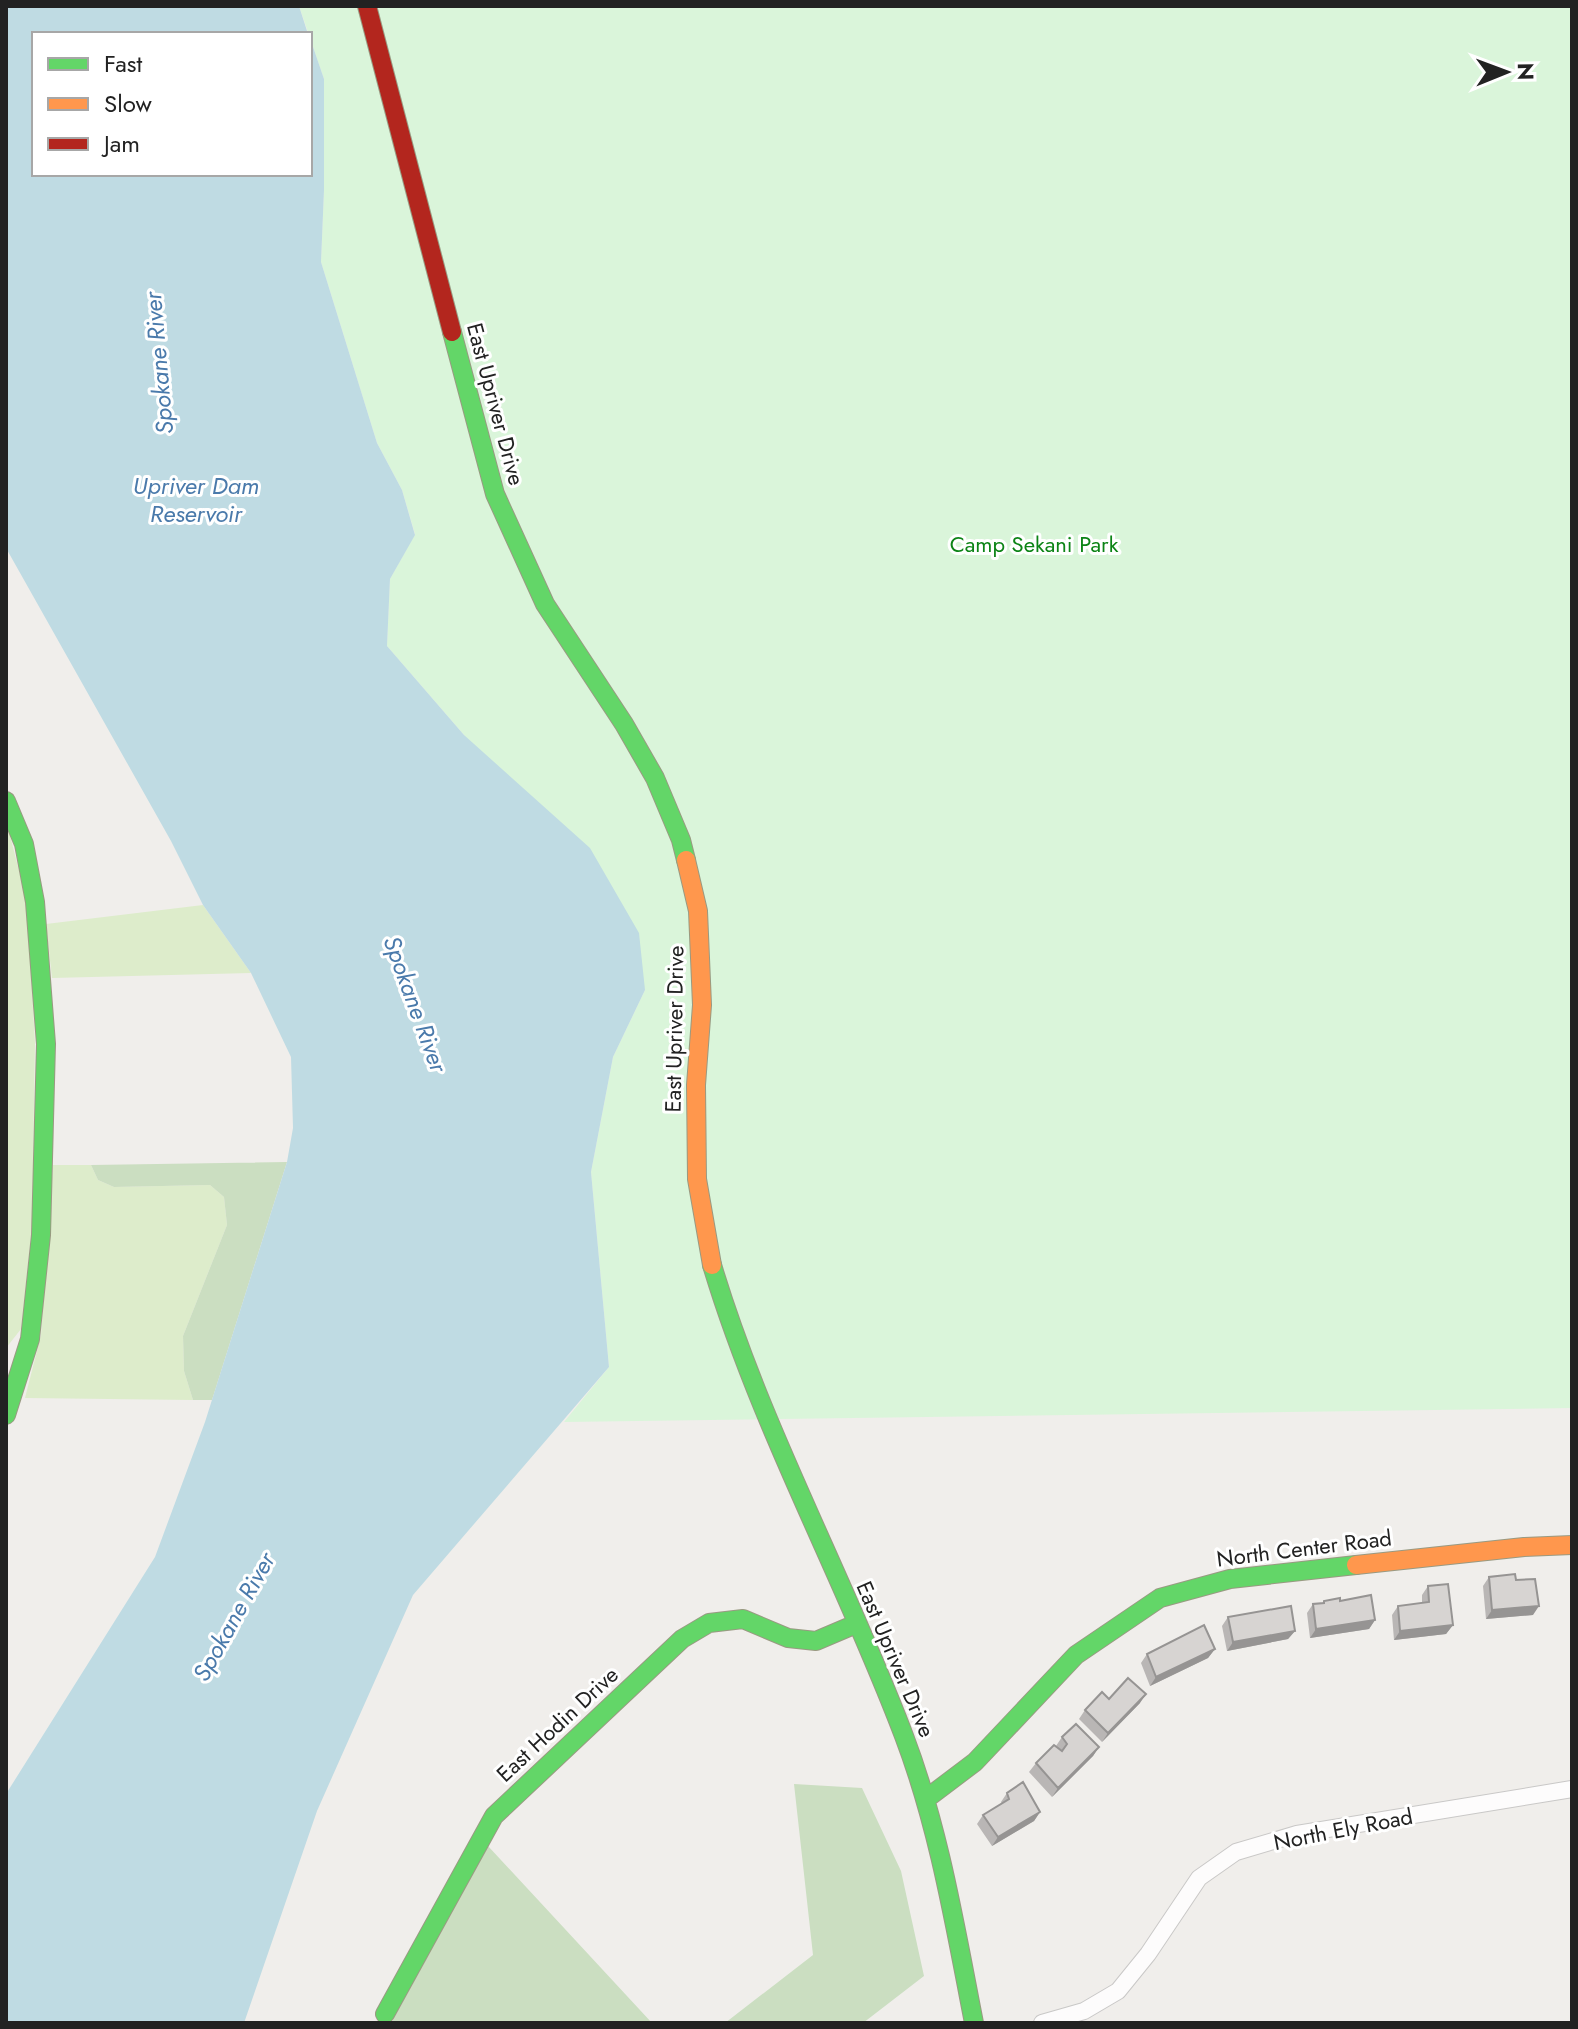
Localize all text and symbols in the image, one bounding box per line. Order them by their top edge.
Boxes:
legend [32,32,312,176]
north arrow [1466,32,1546,112]
text: Fast [104,46,142,81]
text: N [1510,63,1542,81]
text: Slow [104,86,152,121]
text: Jam [101,126,140,161]
water label: Spokane River [135,288,182,436]
street label: East Upriver Drive [459,319,533,489]
water label: Upriver Dam Reservoir [133,468,259,531]
park label: Camp Sekani Park [950,528,1119,560]
water label: Spokane River [375,931,457,1079]
street label: East Upriver Drive [657,945,691,1113]
street label: North Center Road [1215,1521,1393,1575]
water label: Spokane River [184,1544,284,1688]
street label: East Upriver Drive [849,1576,943,1742]
street label: East Hodin Drive [489,1659,625,1789]
street label: North Ely Road [1271,1800,1415,1858]

